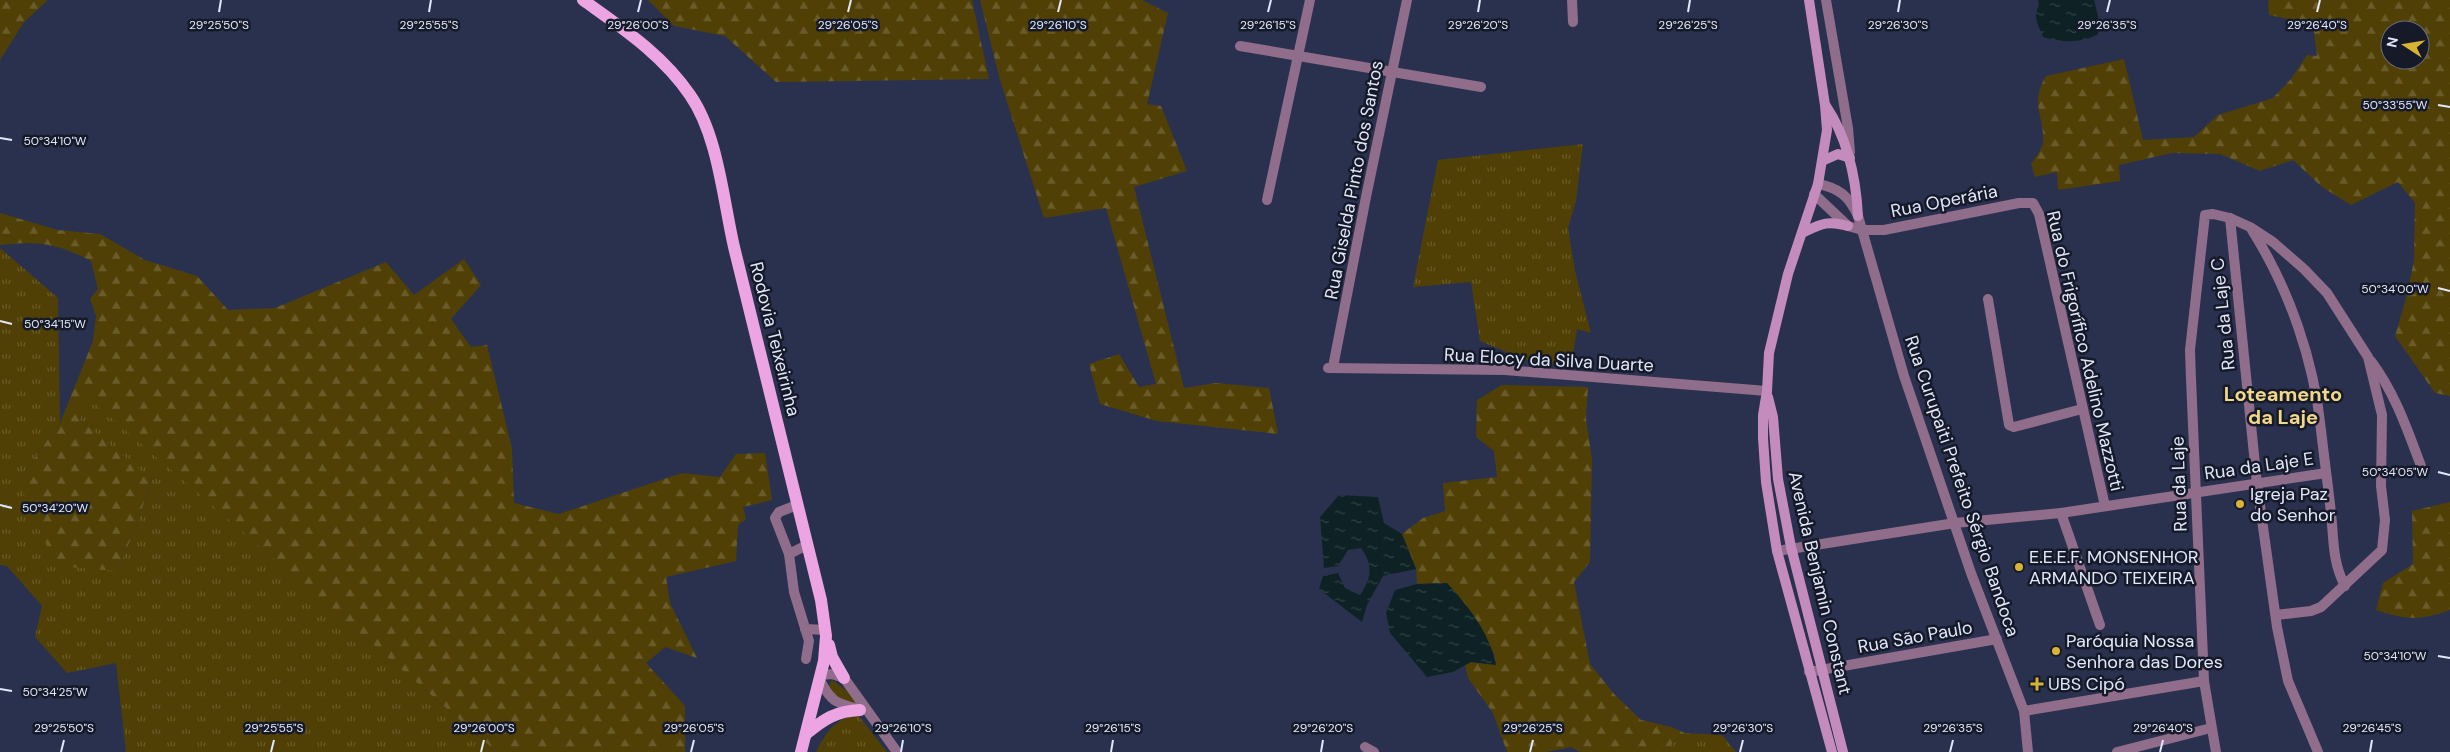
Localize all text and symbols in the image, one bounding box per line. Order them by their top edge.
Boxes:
text: 29°25'50"S [189,17,249,33]
text: 29°25'55"S [400,17,458,33]
text: 29°26'00"S [607,17,669,33]
text: 29°26'05"S [818,17,878,33]
text: 29°26'10"S [1029,17,1087,33]
text: 29°26'15"S [1240,17,1296,33]
text: 29°26'20"S [1448,17,1508,33]
text: 29°26'25"S [1658,17,1718,33]
text: 29°26'30"S [1868,17,1928,33]
text: 29°26'35"S [2077,17,2137,33]
text: 29°26'40"S [2287,17,2347,33]
north arrow [2380,20,2430,70]
text: N [2382,35,2402,49]
street label: Rua Giselda Pinto dos Santos [1319,58,1389,302]
text: 50°33'55"W [2363,97,2428,113]
text: 50°34'10"W [24,133,87,149]
street label: Rua Operária [1889,179,1999,223]
street label: Rua do Frigorífico Adelino Mazzotti [2041,208,2129,494]
street label: Rua da Laje C [2205,256,2241,371]
street label: Rodovia Teixeirinha [744,259,806,419]
text: 50°34'00"W [2361,281,2429,297]
text: 50°34'15"W [24,316,86,332]
street label: Rua Curupaiti Prefeito Sérgio Bandoca [1899,332,2025,640]
street label: Rua Elocy da Silva Duarte [1444,343,1654,377]
district label: Loteamento da Laje [2224,381,2342,430]
street label: Rua da Laje [2165,436,2193,532]
street label: Rua da Laje E [2203,446,2315,486]
text: 50°34'05"W [2362,464,2429,480]
street label: Avenida Benjamin Constant [1783,469,1857,697]
place label: Igreja Paz do Senhor [2250,482,2336,527]
marker: Igreja Paz do Senhor [2234,498,2246,510]
text: 50°34'20"W [22,500,88,516]
place label: E.E.E.F. MONSENHOR ARMANDO TEIXEIRA [2029,545,2199,590]
marker: E.E.E.F. MONSENHOR ARMANDO TEIXEIRA [2013,561,2025,573]
street label: Rua São Paulo [1856,615,1974,659]
place label: Paróquia Nossa Senhora das Dores [2066,629,2223,674]
marker: Paróquia Nossa Senhora das Dores [2050,645,2062,657]
text: 50°34'10"W [2364,648,2427,664]
place label: UBS Cipó [2048,672,2125,696]
marker: UBS Cipó [2030,677,2044,691]
text: 50°34'25"W [22,684,88,700]
text: 29°25'50"S [34,720,94,736]
text: 29°25'55"S [245,720,303,736]
text: 29°26'00"S [453,720,515,736]
text: 29°26'05"S [664,720,724,736]
text: 29°26'10"S [874,720,932,736]
text: 29°26'15"S [1085,720,1141,736]
text: 29°26'20"S [1293,720,1353,736]
text: 29°26'25"S [1503,720,1563,736]
text: 29°26'30"S [1713,720,1773,736]
text: 29°26'35"S [1923,720,1983,736]
text: 29°26'40"S [2133,720,2193,736]
text: 29°26'45"S [2342,720,2402,736]

